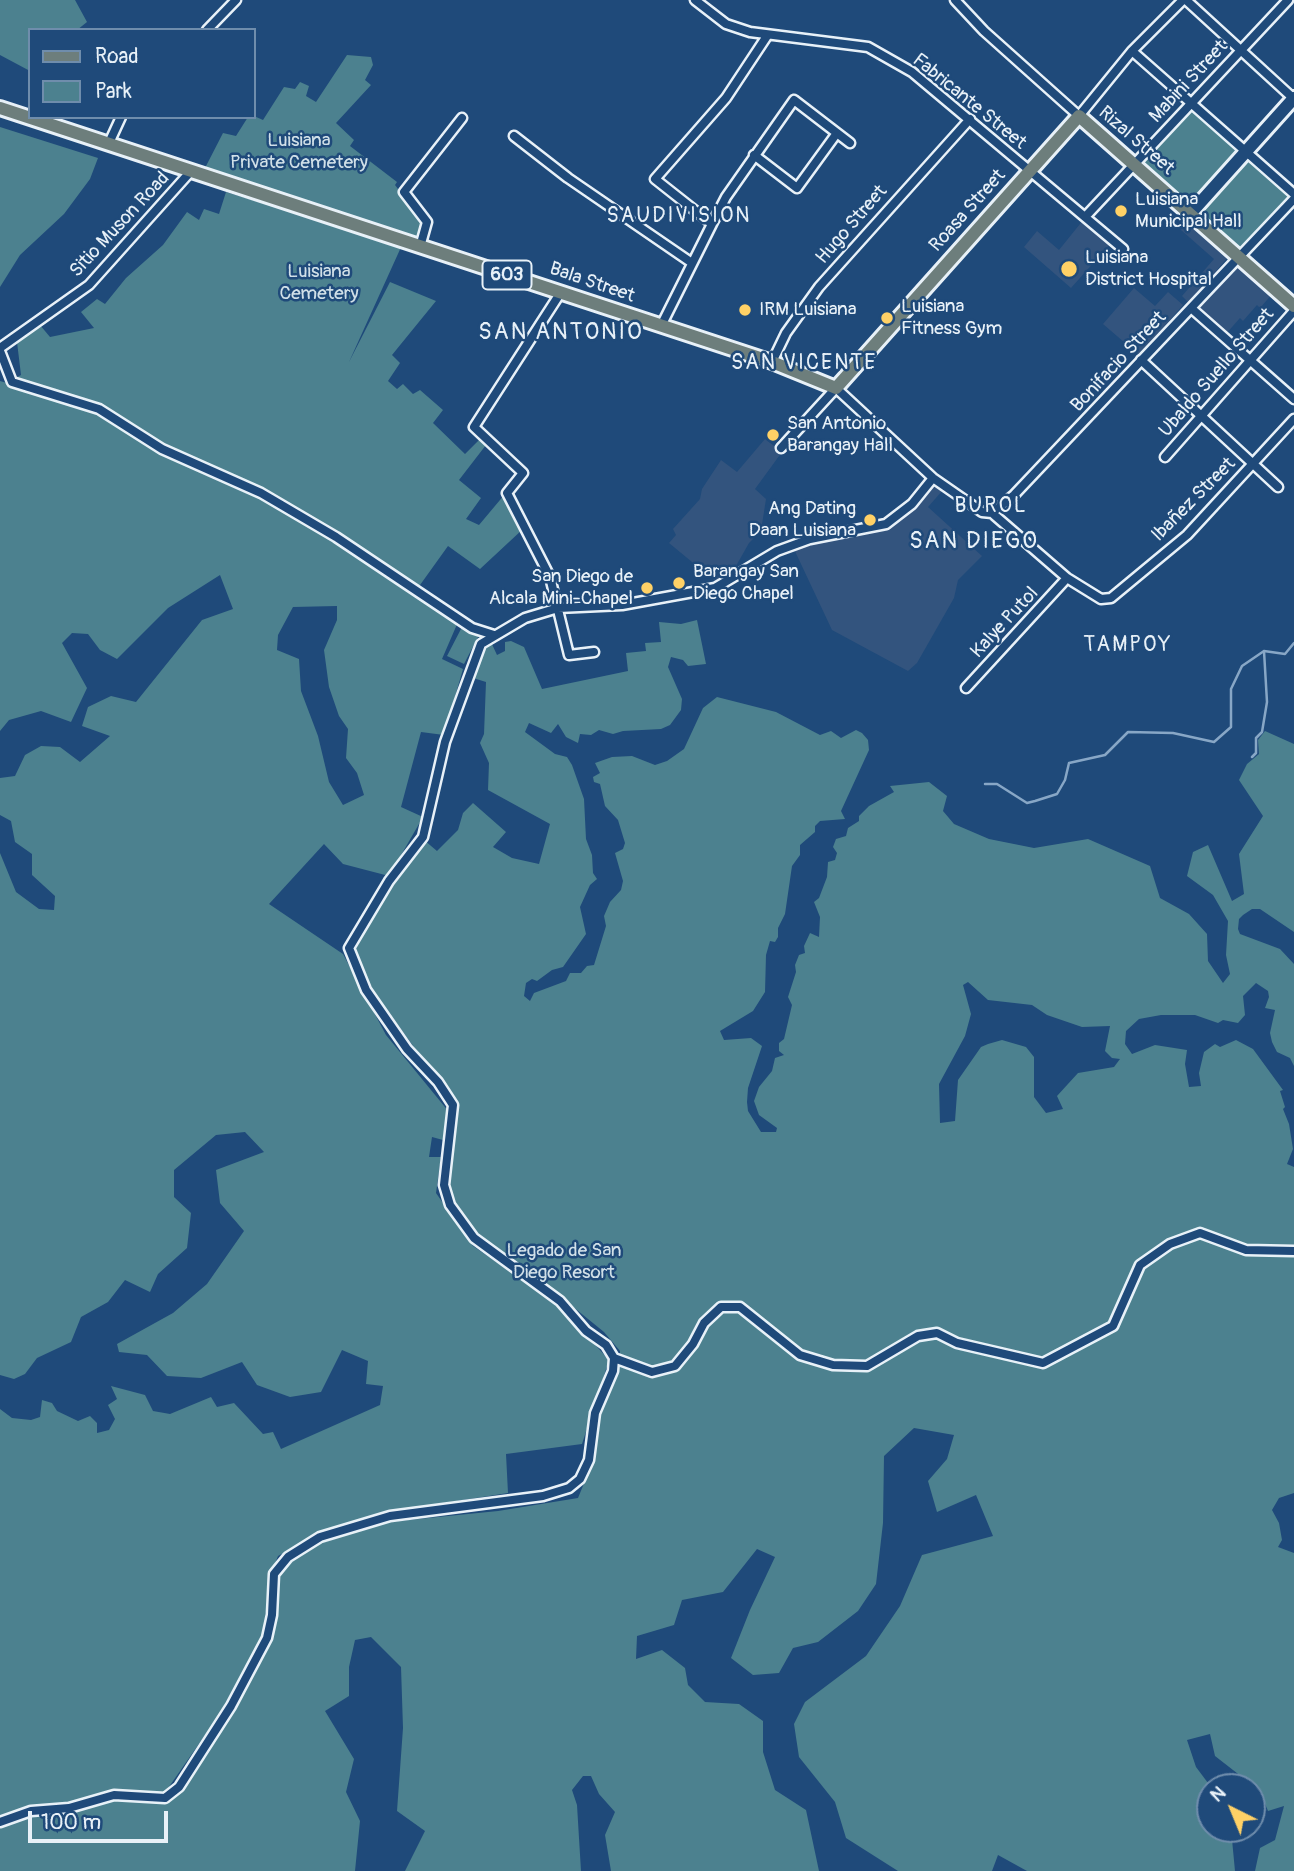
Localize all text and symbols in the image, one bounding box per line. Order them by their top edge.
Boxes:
legend [28,28,256,119]
street label: Mabini Street [1145,36,1233,128]
text: Road [95,43,139,70]
street label: Fabricante Street [908,49,1030,155]
text: Park [95,78,132,105]
street label: Rizal Street [1093,102,1179,180]
park label: Luisiana Private Cemetery [230,130,368,174]
street label: Roasa Street [925,165,1011,257]
street label: Sitio Muson Road [65,168,175,282]
street label: Hugo Street [812,181,892,269]
place label: Luisiana Municipal Hall [1135,189,1242,233]
marker: Luisiana Municipal Hall [1113,203,1129,219]
district label: SAUDIVISION [608,204,750,230]
place label: Luisiana District Hospital [1085,247,1212,291]
street label: Bala Street [546,258,638,308]
marker: Luisiana District Hospital [1059,259,1079,279]
road number: 603 [482,260,532,290]
park label: Luisiana Cemetery [279,261,359,305]
place label: Luisiana Fitness Gym [901,296,1002,340]
place label: IRM Luisiana [759,299,857,321]
marker: IRM Luisiana [737,302,753,318]
street label: Ubaldo Suello Street [1155,304,1279,442]
street label: Bonifacio Street [1066,307,1172,417]
marker: Luisiana Fitness Gym [879,310,895,326]
district label: SAN ANTONIO [480,319,642,347]
district label: SAN VICENTE [732,351,876,377]
place label: San Antonio Barangay Hall [787,413,893,457]
marker: San Antonio Barangay Hall [765,427,781,443]
street label: Ibañez Street [1147,453,1241,547]
district label: BUROL [955,494,1027,520]
place label: Ang Dating Daan Luisiana [749,498,856,542]
marker: Ang Dating Daan Luisiana [862,512,878,528]
district label: SAN DIEGO [910,528,1038,556]
place label: Barangay San Diego Chapel [693,561,799,605]
place label: San Diego de Alcala Mini-Chapel [489,566,633,610]
marker: Barangay San Diego Chapel [671,575,687,591]
marker: San Diego de Alcala Mini-Chapel [639,580,655,596]
street label: Kalye Putol [966,583,1044,663]
district label: TAMPOY [1084,633,1172,659]
park label: Legado de San Diego Resort [507,1240,621,1284]
north arrow [1196,1773,1266,1843]
text: N [1205,1781,1231,1807]
scale bar [32,1798,172,1842]
text: 100 m [41,1809,101,1836]

